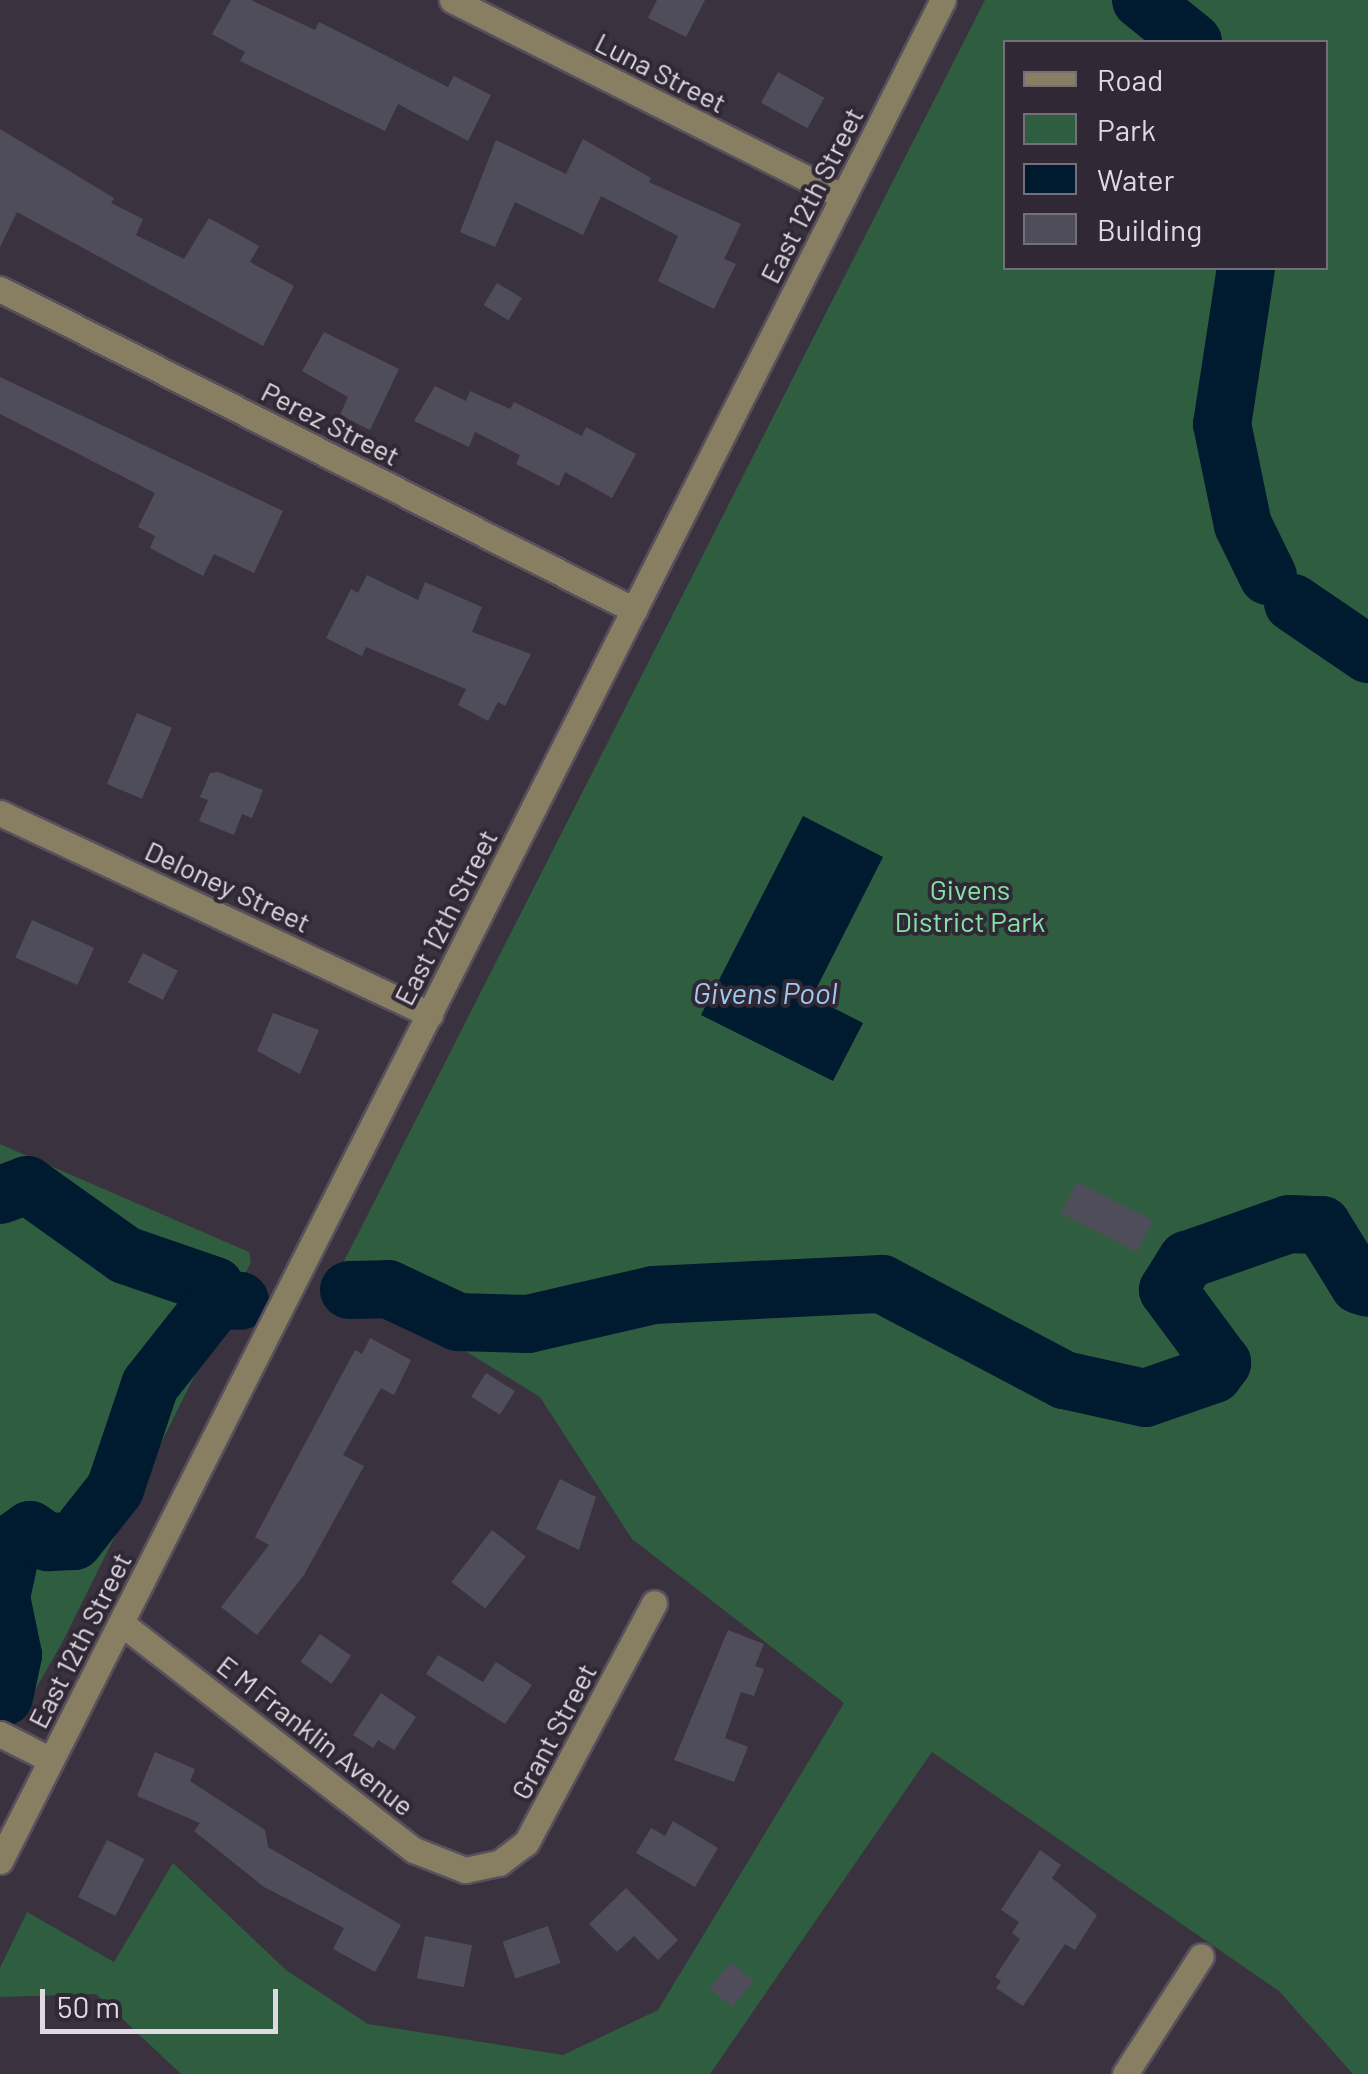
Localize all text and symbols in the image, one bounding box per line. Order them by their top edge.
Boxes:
street label: Luna Street [590,25,732,119]
legend [1003,40,1328,270]
text: Road [1097,61,1163,97]
street label: East 12th Street [752,102,870,288]
text: Park [1097,111,1156,147]
text: Water [1097,161,1175,197]
text: Building [1097,211,1202,247]
street label: Perez Street [256,374,406,472]
street label: East 12th Street [386,824,504,1010]
street label: Deloney Street [140,833,316,939]
park label: Givens District Park [895,872,1045,938]
water label: Givens Pool [693,974,837,1010]
street label: East 12th Street [20,1547,138,1733]
street label: E M Franklin Avenue [211,1648,421,1822]
street label: Grant Street [503,1657,603,1805]
scale bar [45,1969,282,2031]
text: 50 m [57,1988,120,2024]

